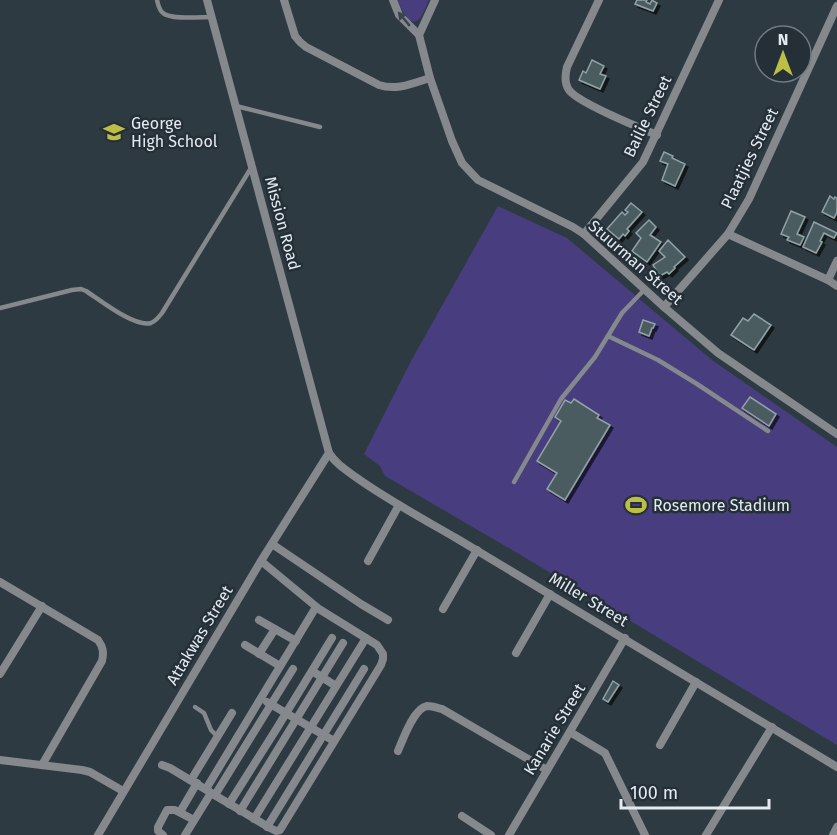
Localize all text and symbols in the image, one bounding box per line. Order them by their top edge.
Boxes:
one-way arrow [397,11,410,27]
north arrow [753,24,813,84]
text: N [778,30,788,49]
street label: Bailie Street [620,72,675,160]
street label: Plaatjies Street [717,105,782,212]
place label: George High School [131,114,218,151]
school or university icon: George High School [102,120,126,144]
street label: Mission Road [261,174,304,272]
street label: Stuurman Street [585,216,687,309]
sports icon: Rosemore Stadium [624,493,648,517]
place label: Rosemore Stadium [653,496,790,515]
street label: Miller Street [546,568,632,631]
street label: Attakwas Street [162,582,237,688]
street label: Kanarie Street [520,680,589,778]
scale bar [621,772,770,810]
text: 100 m [630,782,678,804]

